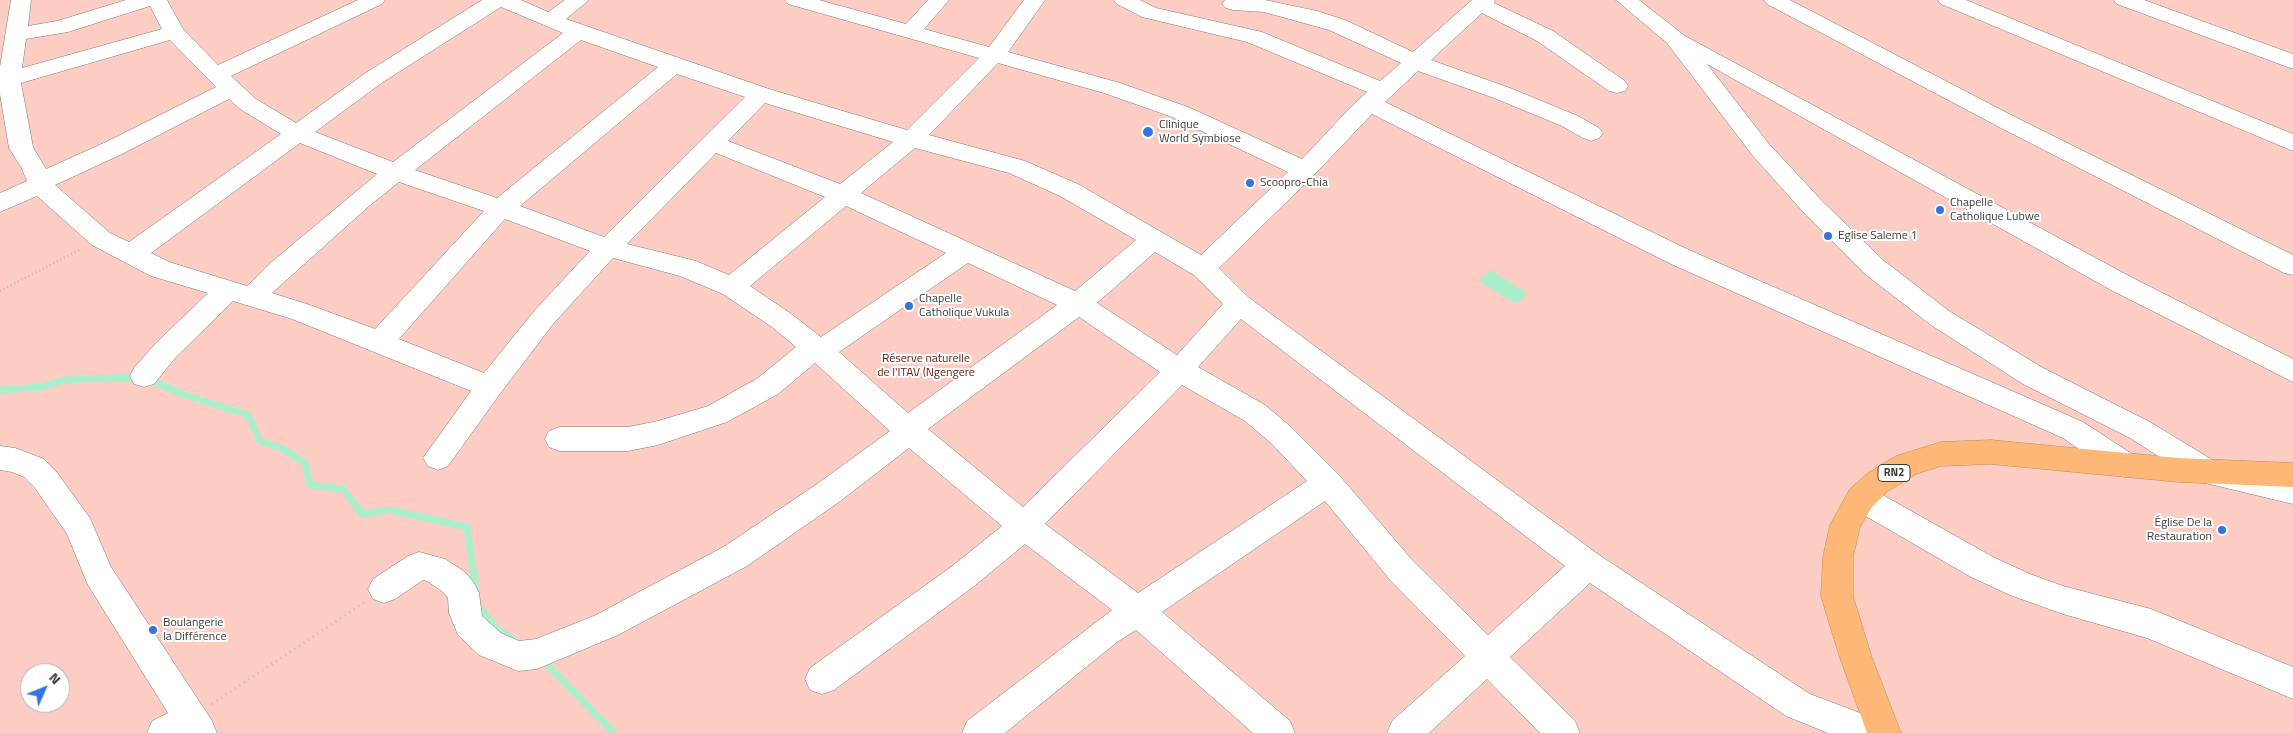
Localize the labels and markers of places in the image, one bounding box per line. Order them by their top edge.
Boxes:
place label: Clinique World Symbiose [1159,118,1241,146]
marker: Clinique World Symbiose [1141,125,1155,139]
place label: Scoopro-Chia [1260,176,1328,190]
marker: Scoopro-Chia [1244,177,1256,189]
place label: Chapelle Catholique Lubwe [1950,196,2040,224]
marker: Chapelle Catholique Lubwe [1934,204,1946,216]
place label: Eglise Saleme 1 [1838,229,1917,243]
marker: Eglise Saleme 1 [1822,230,1834,242]
place label: Chapelle Catholique Vukula [919,292,1009,320]
marker: Chapelle Catholique Vukula [903,300,915,312]
place label: Église De la Restauration [2147,516,2212,544]
marker: Église De la Restauration [2216,524,2228,536]
place label: Boulangerie la Différence [163,616,226,644]
marker: Boulangerie la Différence [147,624,159,636]

